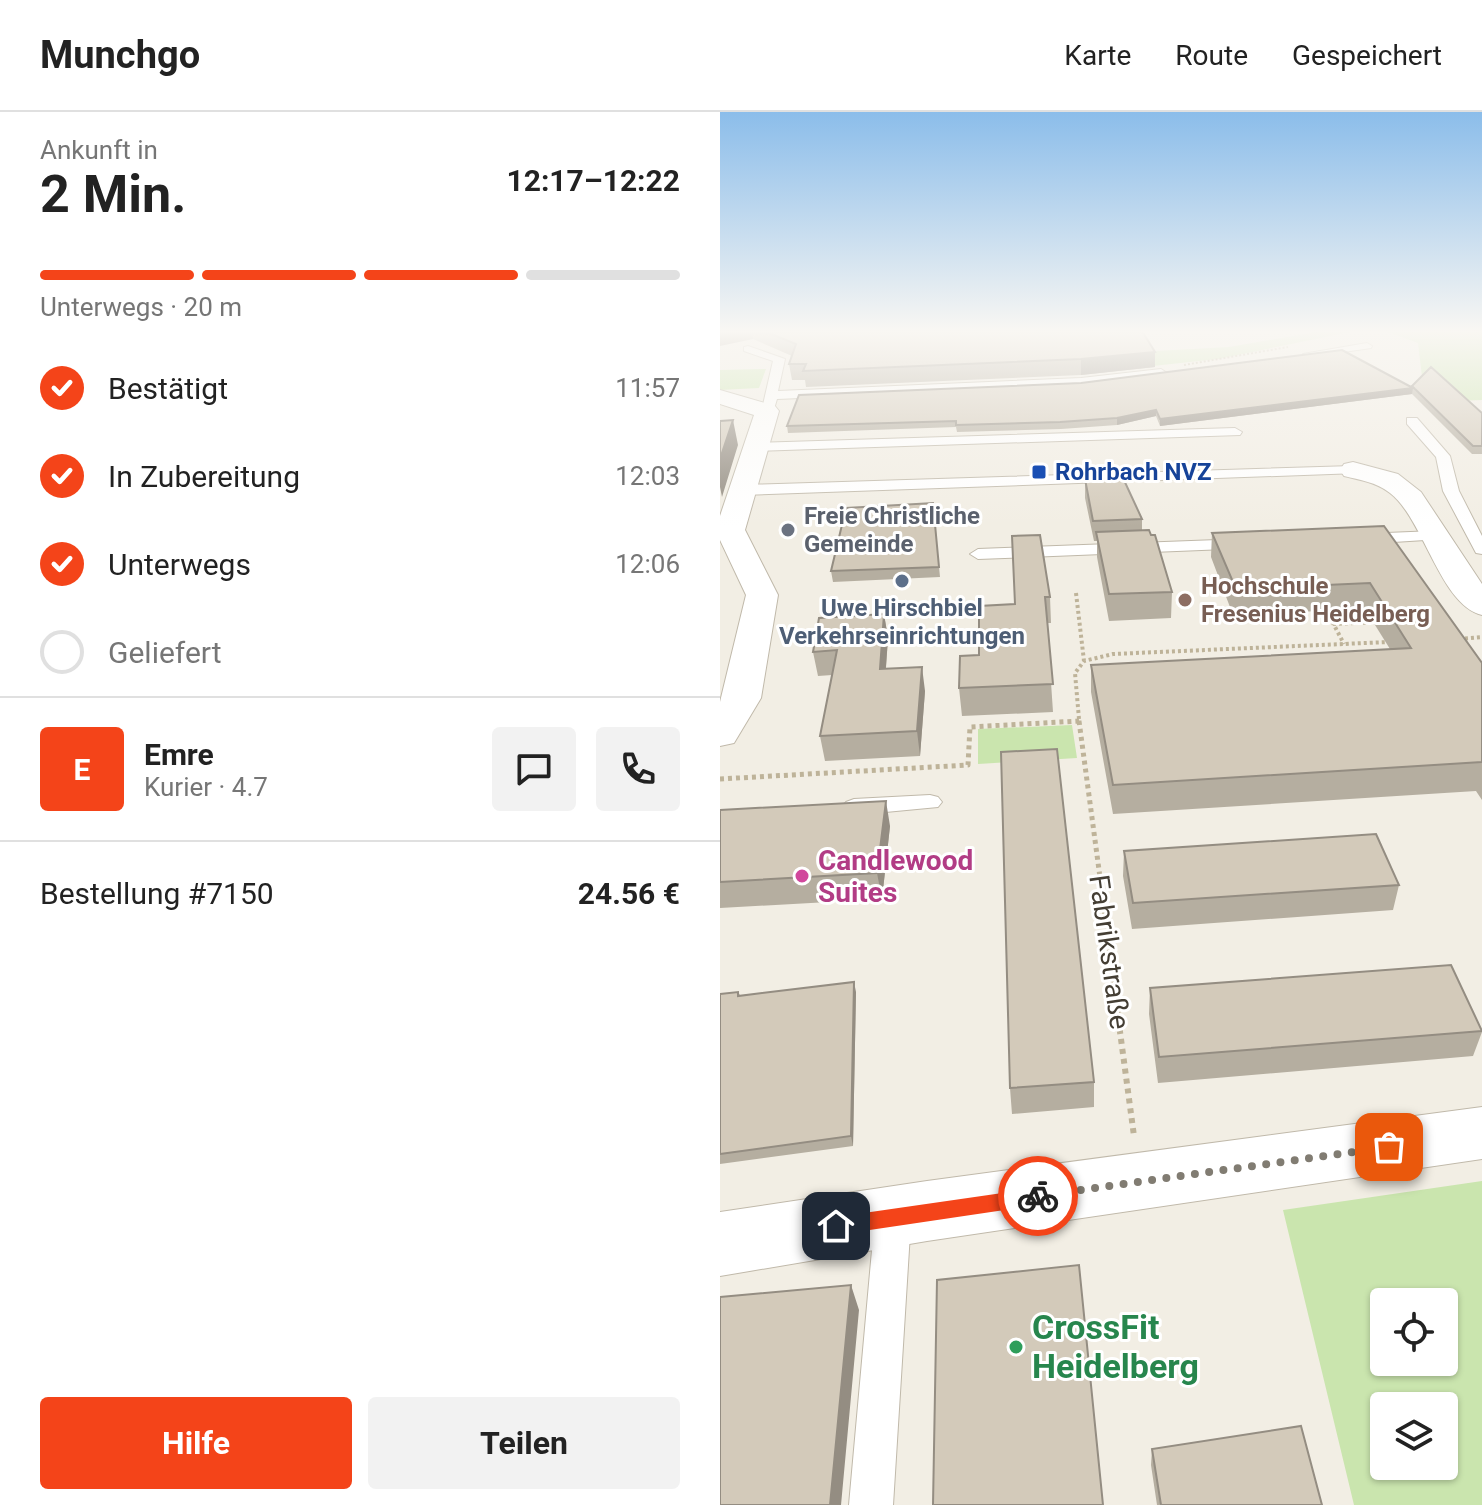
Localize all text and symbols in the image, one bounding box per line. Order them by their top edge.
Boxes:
text: Munchgo [40,33,200,77]
text: Karte [1064,39,1131,72]
text: Route [1175,39,1248,72]
text: Gespeichert [1292,39,1442,72]
text: Ankunft in [40,135,158,165]
text: 12:17–12:22 [506,163,680,198]
text: 2 Min. [40,164,186,225]
text: Unterwegs · 20 m [40,292,242,322]
icon: check [40,366,84,410]
text: Bestätigt [108,371,228,406]
text: 11:57 [615,373,680,403]
icon: check [40,454,84,498]
place label: Rohrbach NVZ [1055,458,1212,486]
text: In Zubereitung [108,459,300,494]
text: 12:03 [615,461,680,491]
marker: Rohrbach NVZ [1030,463,1048,481]
place label: Freie Christliche Gemeinde [804,502,980,558]
marker: Freie Christliche Gemeinde [779,521,797,539]
icon: check [40,542,84,586]
text: Unterwegs [108,547,251,582]
text: 12:06 [615,549,680,579]
marker: Uwe Hirschbiel Verkehrseinrichtungen [893,572,911,590]
place label: Hochschule Fresenius Heidelberg [1201,572,1430,628]
marker: Hochschule Fresenius Heidelberg [1176,591,1194,609]
place label: Uwe Hirschbiel Verkehrseinrichtungen [779,594,1025,650]
text: Geliefert [108,635,222,670]
button: chat [492,727,576,811]
button: phone [596,727,680,811]
text: Emre [144,737,214,772]
text: E [74,752,90,787]
text: Kurier · 4.7 [144,772,268,802]
place label: Candlewood Suites [818,844,973,909]
marker: Candlewood Suites [793,867,811,885]
street label: Fabrikstraße [1082,873,1137,1031]
text: Bestellung #7150 [40,876,274,911]
text: 24.56 € [578,876,680,911]
pin [1355,1113,1423,1181]
icon: bag [1367,1125,1411,1169]
courier [998,1156,1078,1236]
icon: bike [1016,1174,1060,1218]
pin [802,1192,870,1260]
icon: home [814,1204,858,1248]
map controls [1370,1288,1458,1480]
button: locate [1370,1288,1458,1376]
place label: CrossFit Heidelberg [1032,1307,1199,1386]
marker: CrossFit Heidelberg [1007,1338,1025,1356]
button: layers [1370,1392,1458,1480]
button: Hilfe [40,1397,352,1489]
button: Teilen [368,1397,680,1489]

